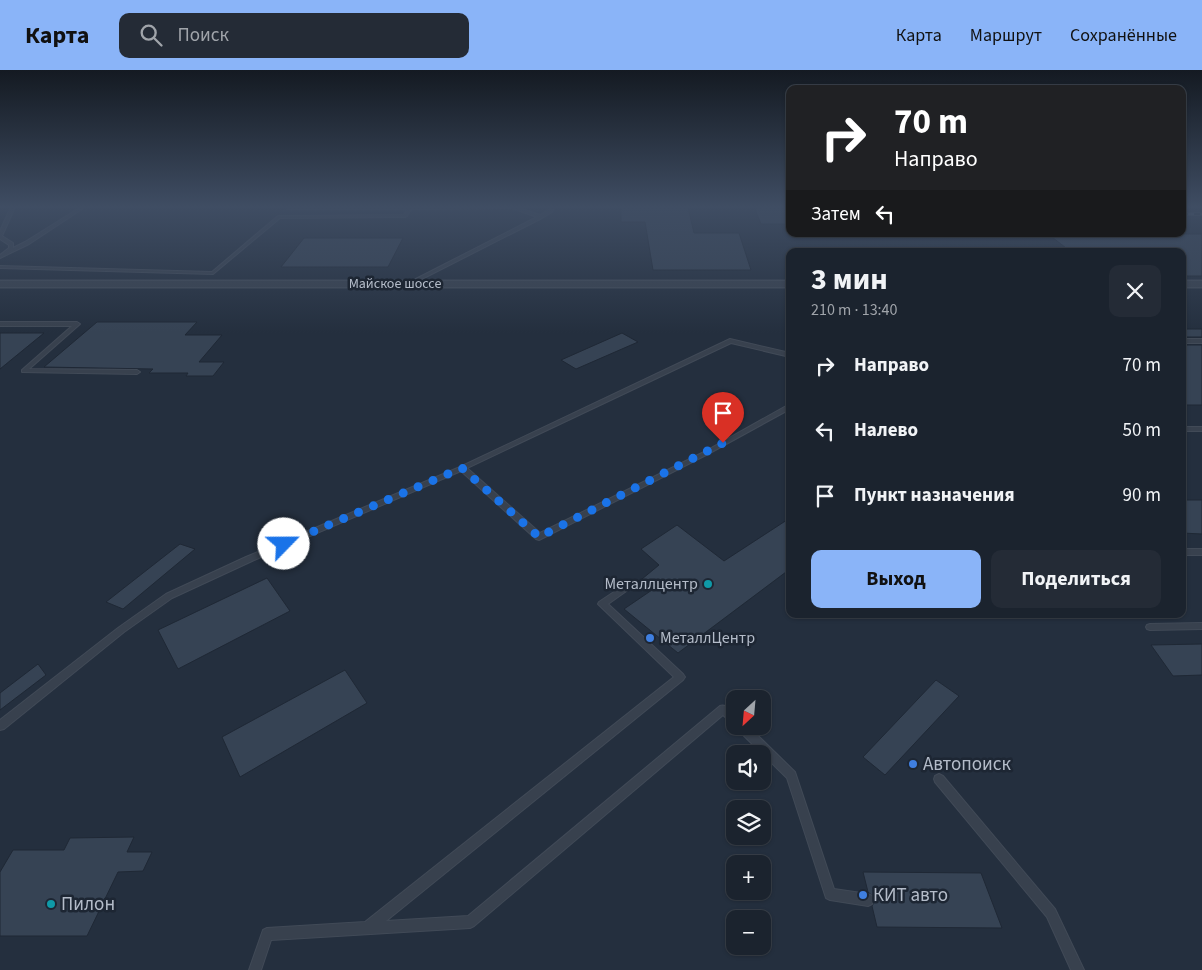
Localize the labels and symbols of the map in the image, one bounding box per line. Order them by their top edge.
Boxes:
street label: Майское шоссе [349,274,441,294]
pin [702,392,744,443]
position arrow [257,517,309,569]
place label: Металлцентр [604,573,698,595]
marker: Металлцентр [702,578,714,590]
place label: МеталлЦентр [660,627,755,649]
marker: МеталлЦентр [644,632,656,644]
north arrow [726,690,771,735]
place label: Автопоиск [923,751,1012,778]
marker: Автопоиск [907,758,919,770]
place label: КИТ авто [873,882,948,909]
marker: КИТ авто [857,889,869,901]
place label: Пилон [61,891,115,918]
marker: Пилон [45,898,57,910]

